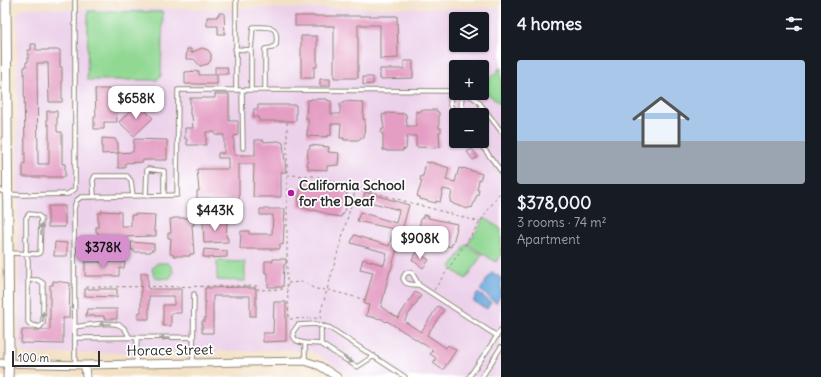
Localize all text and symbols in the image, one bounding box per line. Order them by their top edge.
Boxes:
map controls [449,12,489,148]
button: layers [449,12,489,52]
text: 4 homes [517,13,582,35]
icon: filters [783,13,805,35]
button: + [449,60,489,100]
pin: $658K [108,86,164,120]
icon: home [625,86,697,158]
text: $658K [117,90,155,107]
button: − [449,108,489,148]
place label: California School for the Deaf [299,176,405,210]
marker: California School for the Deaf [286,188,296,198]
text: $378,000 [517,192,591,214]
pin: $443K [187,198,243,232]
text: $443K [196,202,234,219]
text: 3 rooms · 74 m² [517,214,607,231]
one-way arrow [38,222,44,235]
pin: $908K [392,226,448,260]
text: $908K [401,230,439,247]
text: Apartment [517,231,580,248]
pin: $378K [75,235,131,269]
text: $378K [85,239,121,256]
one-way arrow [40,310,46,323]
one-way arrow [98,321,111,327]
one-way arrow [159,334,171,341]
street label: Horace Street [127,340,214,360]
scale bar [12,349,100,368]
text: 100 m [18,351,49,365]
one-way arrow [342,357,353,364]

